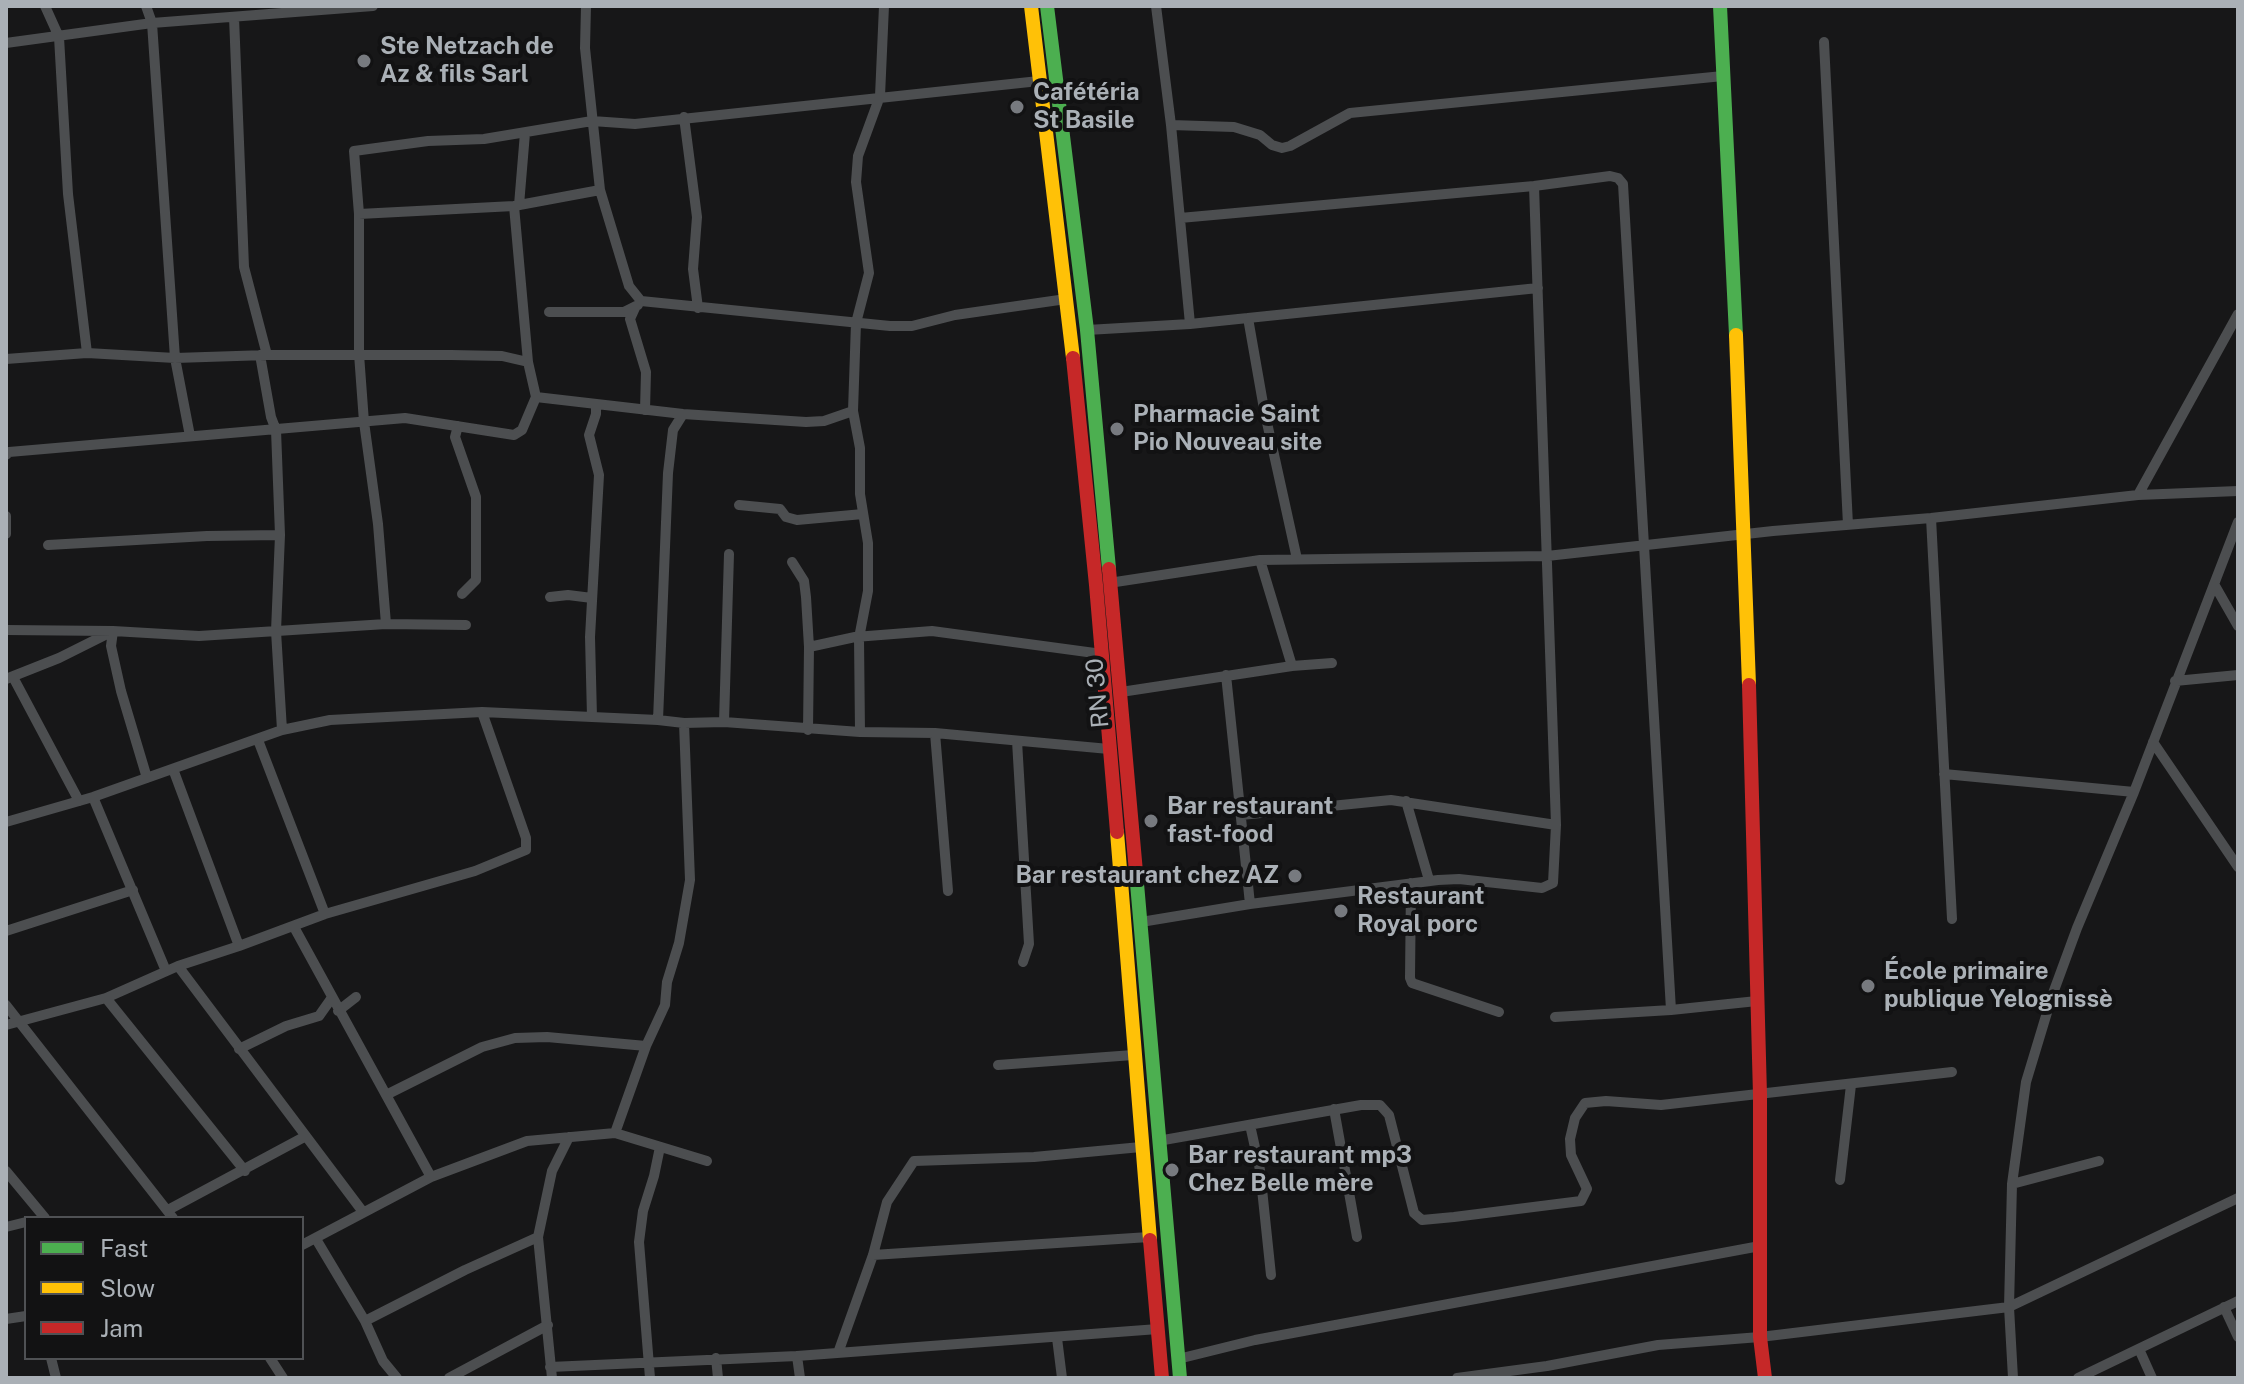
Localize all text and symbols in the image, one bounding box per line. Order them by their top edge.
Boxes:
place label: Ste Netzach de Az & fils Sarl [380,33,554,89]
marker: Ste Netzach de Az & fils Sarl [355,52,373,70]
place label: Cafétéria St Basile [1033,79,1140,135]
marker: Cafétéria St Basile [1008,98,1026,116]
place label: Pharmacie Saint Pio Nouveau site [1133,401,1322,457]
marker: Pharmacie Saint Pio Nouveau site [1108,420,1126,438]
street label: RN 30 [1081,657,1115,729]
place label: Bar restaurant fast-food [1167,793,1333,849]
marker: Bar restaurant fast-food [1142,812,1160,830]
place label: Bar restaurant chez AZ [1015,862,1279,890]
marker: Bar restaurant chez AZ [1286,867,1304,885]
place label: Restaurant Royal porc [1357,883,1485,939]
marker: Restaurant Royal porc [1332,902,1350,920]
place label: École primaire publique Yelognissè [1884,958,2113,1014]
marker: École primaire publique Yelognissè [1859,977,1877,995]
place label: Bar restaurant mp3 Chez Belle mère [1188,1142,1412,1198]
marker: Bar restaurant mp3 Chez Belle mère [1163,1161,1181,1179]
legend [24,1216,304,1360]
text: Fast [100,1234,148,1262]
text: Slow [100,1274,155,1302]
text: Jam [100,1314,143,1342]

